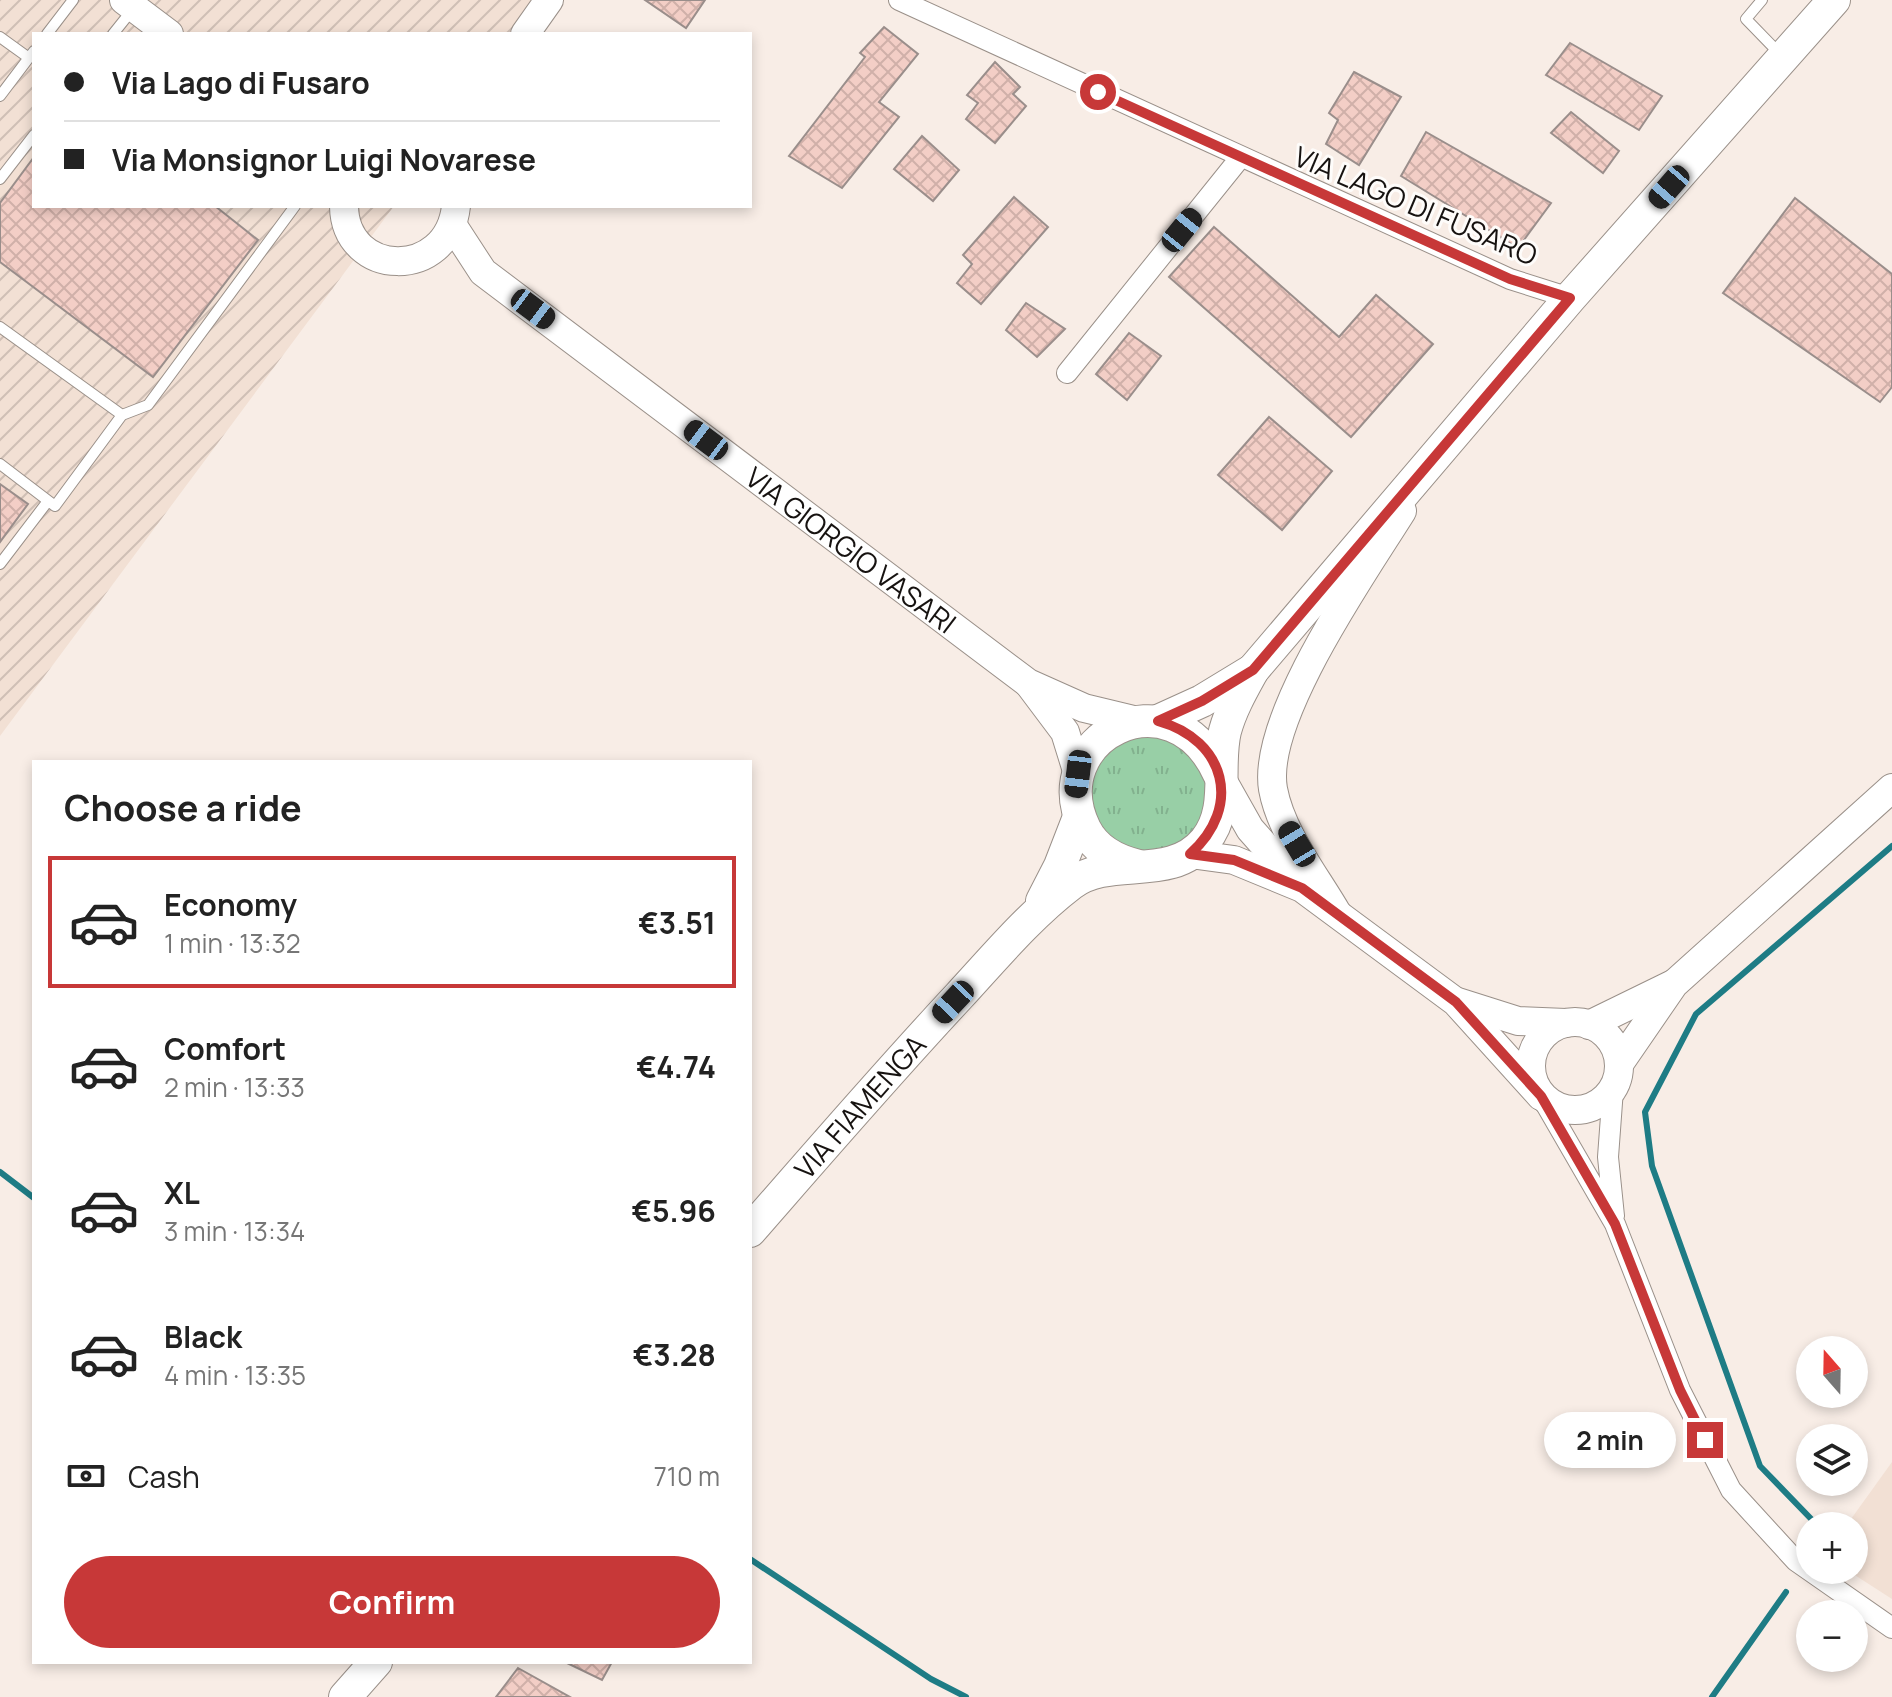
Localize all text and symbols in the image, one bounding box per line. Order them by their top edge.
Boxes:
text: Via Lago di Fusaro [112,62,370,103]
route start [1080,74,1116,110]
street label: VIA LAGO DI FUSARO [1289,137,1543,273]
text: Via Monsignor Luigi Novarese [112,139,536,180]
car [1644,161,1694,213]
car [1158,204,1206,256]
car [507,285,559,333]
car [680,416,732,464]
street label: VIA GIORGIO VASARI [738,458,964,641]
car [1063,749,1093,799]
text: Choose a ride [64,783,302,832]
car [1274,817,1320,871]
text: Economy [164,884,297,925]
icon: car [68,886,140,958]
text: €3.51 [638,902,716,943]
text: 1 min · 13:32 [164,925,301,961]
car [928,976,978,1028]
street label: VIA FIAMENGA [785,1026,934,1187]
text: Comfort [164,1028,286,1069]
icon: car [68,1030,140,1102]
text: €4.74 [636,1046,716,1087]
text: 2 min · 13:33 [164,1069,305,1105]
text: XL [164,1172,200,1213]
icon: car [68,1174,140,1246]
text: €5.96 [632,1190,716,1231]
text: 3 min · 13:34 [164,1213,305,1249]
text: Black [164,1316,242,1357]
icon: car [68,1318,140,1390]
text: €3.28 [633,1334,716,1375]
north arrow [1796,1336,1868,1408]
map controls [1796,1336,1868,1672]
text: 4 min · 13:35 [164,1357,306,1393]
callout: 2 min [1545,1412,1677,1468]
text: 2 min [1576,1422,1644,1458]
route end [1687,1422,1723,1458]
button: layers [1796,1424,1868,1496]
icon: cash [64,1454,108,1498]
text: Cash [128,1456,200,1497]
text: 710 m [654,1458,720,1494]
button: + [1796,1512,1868,1584]
button: Confirm [64,1556,720,1648]
button: − [1796,1600,1868,1672]

